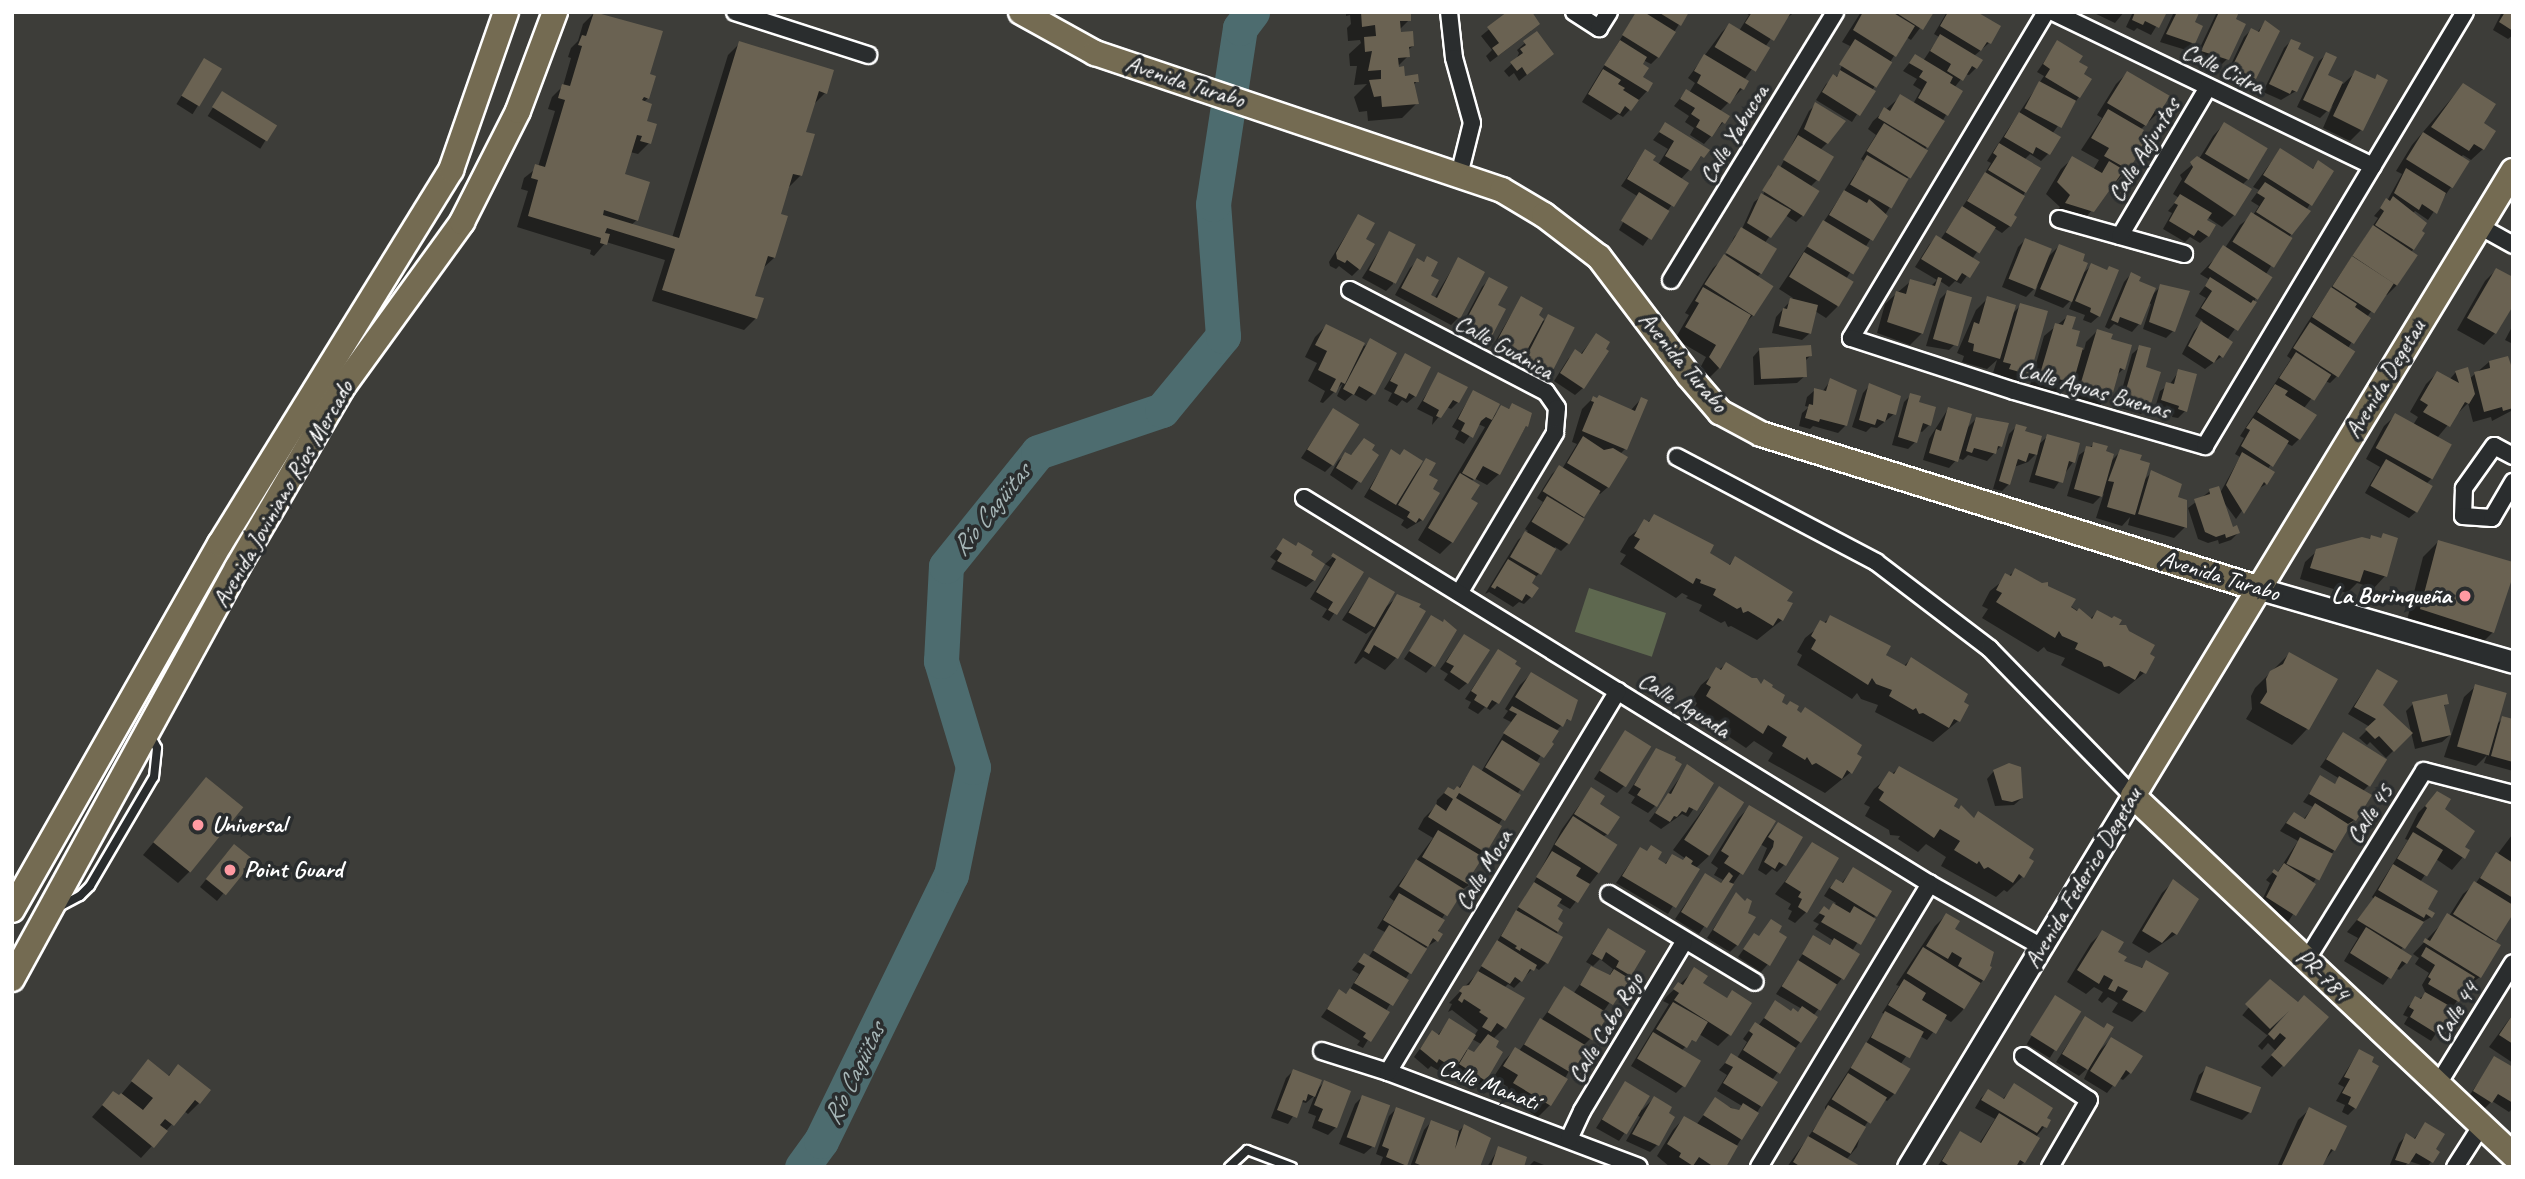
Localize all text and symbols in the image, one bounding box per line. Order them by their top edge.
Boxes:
street label: Calle Cidra [2178,37,2268,101]
street label: Avenida Turabo [1122,49,1248,115]
street label: Calle Yabucoa [1693,79,1775,189]
street label: Calle Adjuntas [2102,93,2186,207]
street label: Avenida Turabo [1632,306,1734,418]
street label: Calle Guánica [1450,308,1558,386]
street label: Avenida Degetau [2338,315,2432,443]
street label: Calle Aguas Buenas [2016,355,2172,425]
street label: Avenida Joviniano Ríos Mercado [206,376,360,612]
water label: Río Cagüitas [944,458,1038,562]
street label: Avenida Turabo [2157,544,2283,608]
place label: La Borinqueña [2331,582,2451,610]
marker: La Borinqueña [2457,588,2473,604]
street label: Calle Aguada [1633,666,1735,744]
street label: Calle 45 [2340,779,2400,849]
street label: Avenida Federico Degetau [2018,783,2148,973]
place label: Universal [212,811,287,839]
marker: Universal [190,817,206,833]
street label: Calle Moca [1449,825,1519,915]
place label: Point Guard [244,856,342,884]
marker: Point Guard [222,862,238,878]
street label: PR-784 [2290,943,2356,1007]
street label: Calle Cabo Rojo [1562,967,1650,1089]
street label: Calle 44 [2427,977,2485,1047]
water label: Río Cagüitas [816,1018,892,1130]
street label: Calle Manatí [1435,1053,1543,1117]

